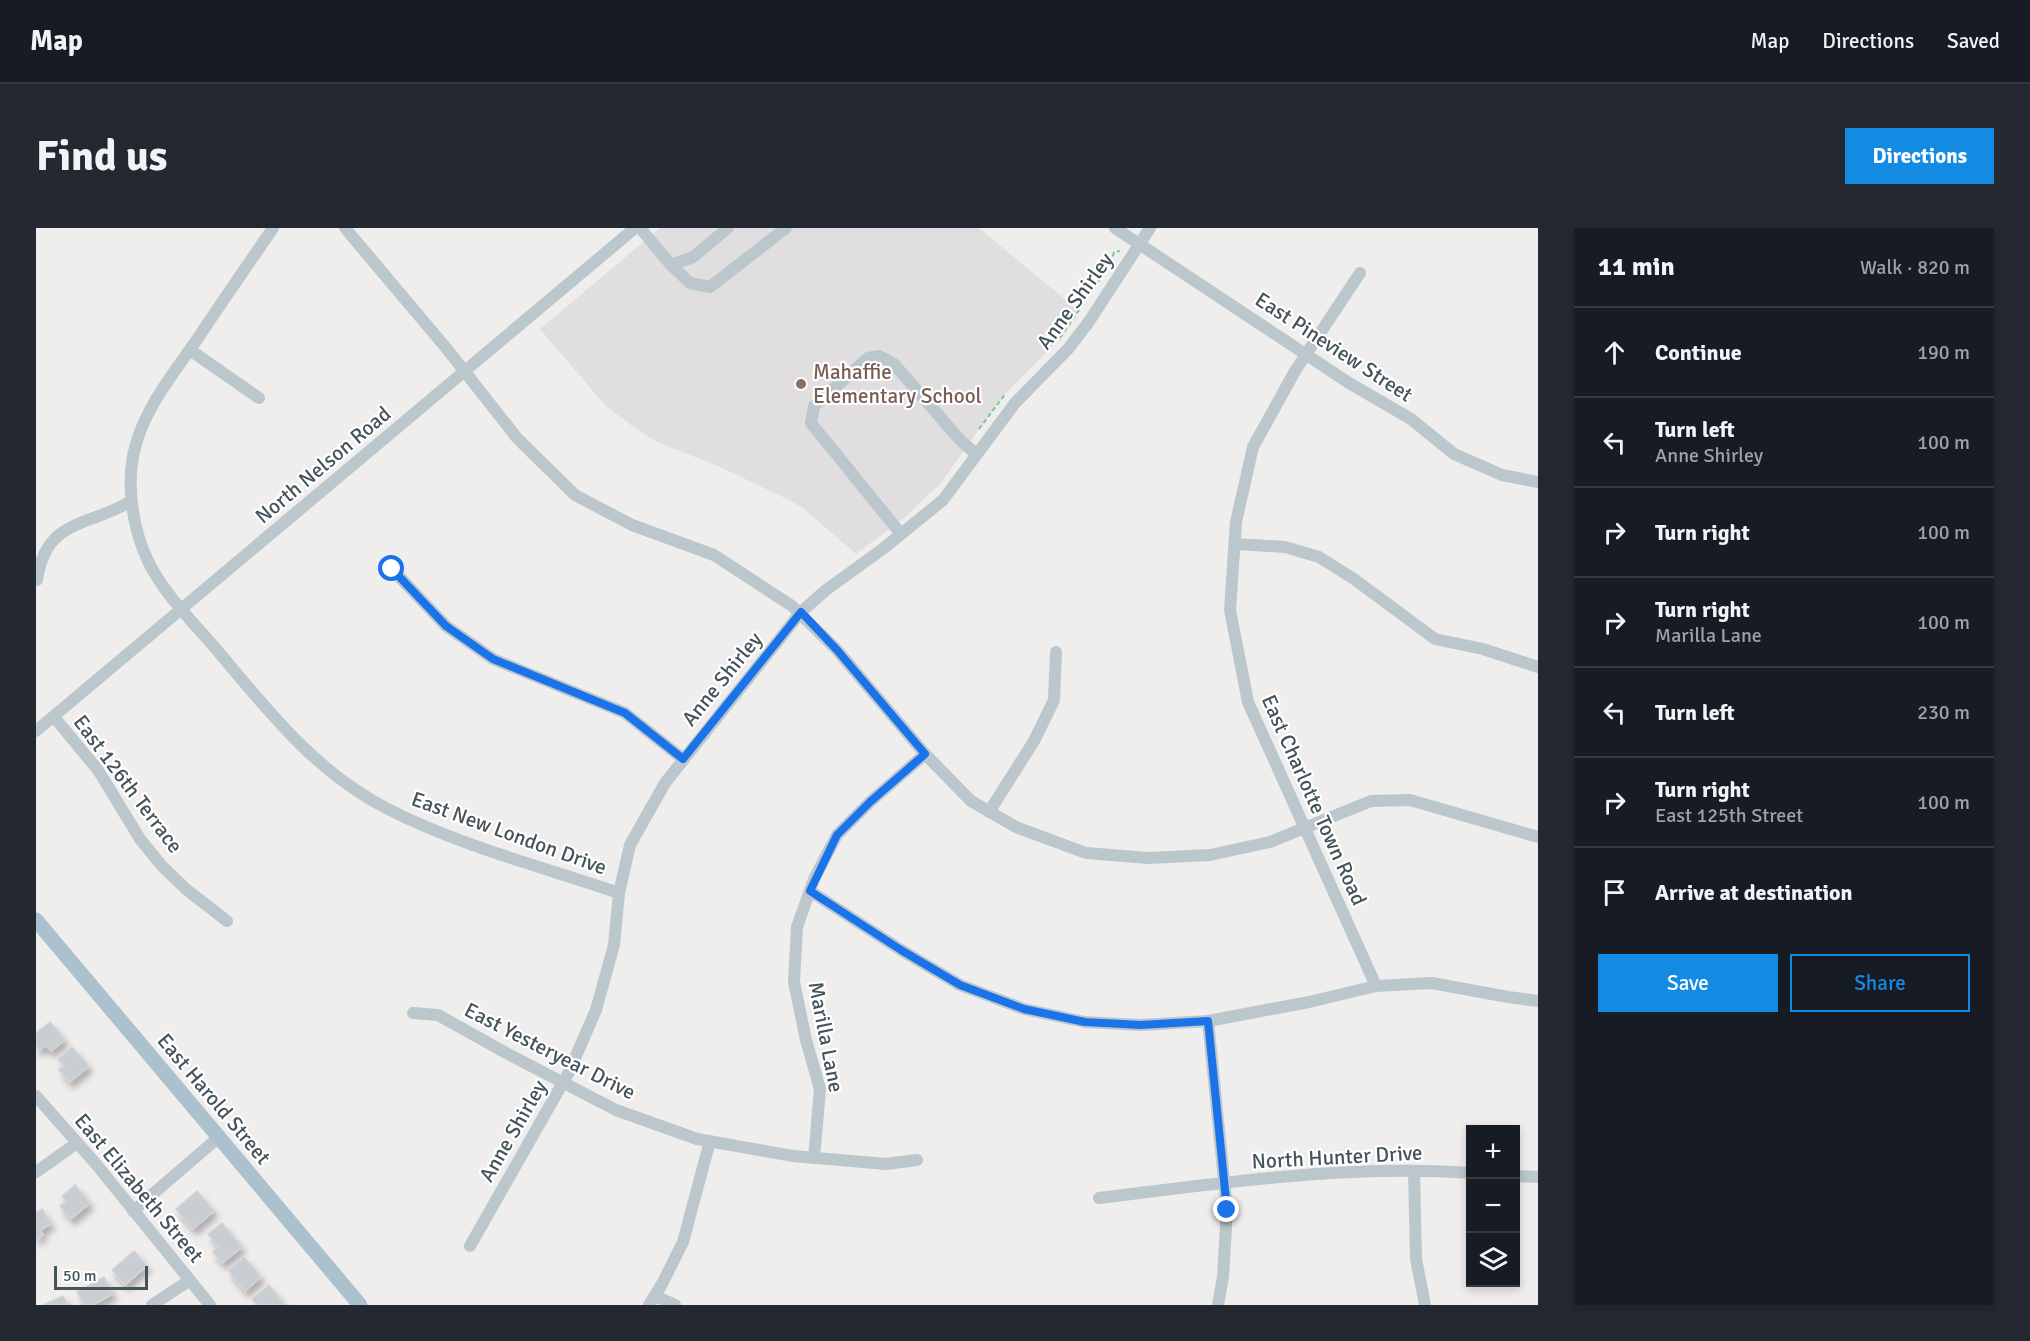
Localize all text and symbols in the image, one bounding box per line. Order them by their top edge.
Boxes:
text: Map [30,24,83,58]
text: Map [1751,28,1789,54]
text: Directions [1822,28,1914,54]
text: Saved [1947,28,2000,54]
button: Directions [1845,128,1994,184]
text: Find us [36,131,167,182]
street label: Anne Shirley [1031,247,1119,355]
text: 11 min [1598,251,1675,283]
text: Walk · 820 m [1860,255,1970,280]
street label: East Pineview Street [1250,286,1418,408]
icon: ahead [1598,336,1631,369]
text: Continue [1655,339,1742,366]
text: 190 m [1917,340,1970,365]
place label: Mahaffie Elementary School [813,359,982,409]
marker: Mahaffie Elementary School [794,377,808,391]
street label: North Nelson Road [250,401,396,529]
text: Turn left [1655,416,1735,443]
icon: left [1598,426,1631,459]
text: 100 m [1917,430,1970,455]
text: Anne Shirley [1655,443,1763,468]
icon: right [1598,516,1631,549]
text: Turn right [1655,519,1750,546]
text: 100 m [1917,520,1970,545]
route start [378,555,404,581]
text: Turn right [1655,596,1750,623]
icon: right [1598,606,1631,639]
text: 100 m [1917,610,1970,635]
text: Marilla Lane [1655,623,1762,648]
street label: Anne Shirley [676,627,768,731]
street label: East Charlotte Town Road [1256,691,1372,909]
icon: left [1598,696,1631,729]
text: Turn left [1655,699,1735,726]
text: 230 m [1917,700,1970,725]
street label: East 126th Terrace [68,710,188,858]
text: Turn right [1655,776,1750,803]
street label: East New London Drive [408,786,610,880]
icon: right [1598,786,1631,819]
text: 100 m [1917,790,1970,815]
text: East 125th Street [1655,803,1803,828]
icon: arrive [1598,876,1631,909]
text: Arrive at destination [1655,879,1852,906]
button: Save [1598,954,1778,1012]
button: Share [1790,954,1970,1012]
street label: Marilla Lane [803,979,849,1095]
street label: East Yesteryear Drive [460,997,640,1105]
street label: East Harold Street [152,1028,276,1170]
street label: Anne Shirley [473,1075,553,1187]
street label: East Elizabeth Street [69,1108,209,1268]
map controls [1466,1125,1520,1287]
button: + [1466,1125,1520,1179]
street label: North Hunter Drive [1251,1140,1423,1174]
button: − [1466,1179,1520,1233]
route end [1213,1196,1239,1222]
button: layers [1466,1233,1520,1287]
scale bar [54,1263,148,1290]
text: 50 m [63,1266,97,1286]

